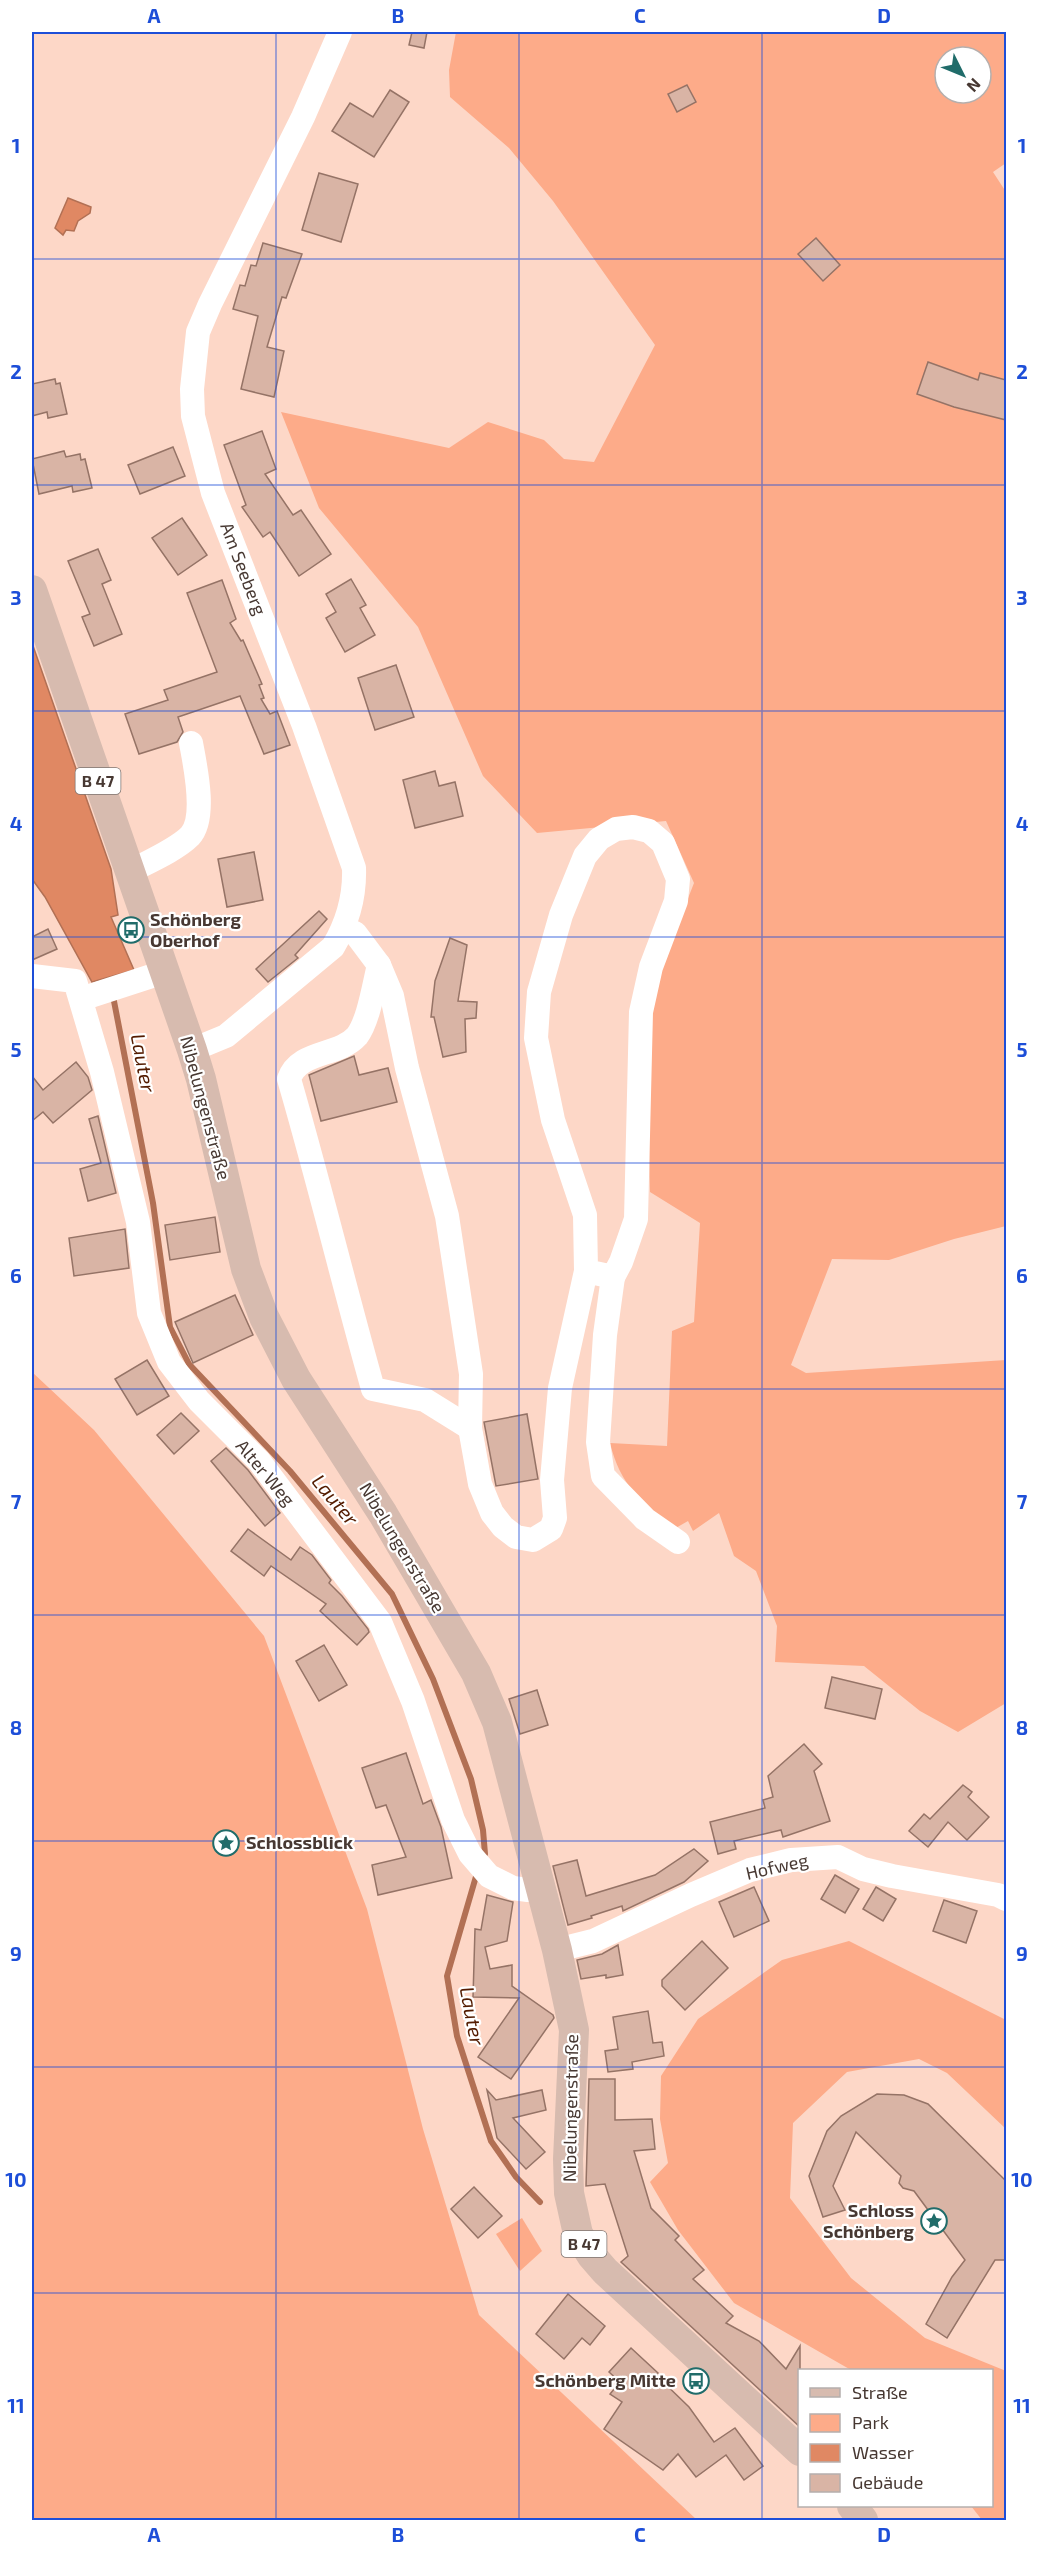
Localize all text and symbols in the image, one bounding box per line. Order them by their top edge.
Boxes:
text: A [147,3,161,27]
text: B [392,3,404,27]
text: C [634,3,646,27]
text: D [877,3,891,27]
north arrow [933,45,993,105]
text: N [963,75,985,96]
text: 1 [12,133,20,157]
text: 1 [1018,133,1026,157]
text: 2 [10,359,22,383]
text: 2 [1016,359,1028,383]
street label: Am Seeberg [216,519,272,618]
text: 3 [10,585,22,609]
text: 3 [1016,585,1028,609]
road number: B 47 [76,768,120,794]
text: 4 [10,811,23,835]
text: 4 [1016,811,1029,835]
place label: Schönberg Oberhof [150,908,241,951]
bus stop icon: Schönberg Oberhof [116,915,146,945]
water label: Lauter [127,1031,162,1095]
street label: Nibelungenstraße [176,1033,236,1182]
text: 5 [10,1037,22,1061]
text: 5 [1016,1037,1028,1061]
text: 6 [10,1263,22,1287]
text: 6 [1016,1263,1028,1287]
street label: Alter Weg [232,1435,300,1510]
water label: Lauter [308,1469,365,1531]
street label: Nibelungenstraße [355,1478,450,1617]
text: 7 [11,1489,22,1513]
text: 7 [1017,1489,1028,1513]
text: 8 [10,1715,22,1739]
text: 8 [1016,1715,1028,1739]
place icon: Schlossblick [211,1828,241,1858]
place label: Schlossblick [246,1831,353,1853]
street label: Hofweg [743,1848,810,1884]
text: 9 [10,1941,22,1965]
text: 9 [1016,1941,1028,1965]
water label: Lauter [456,1984,491,2048]
street label: Nibelungenstraße [558,2034,582,2182]
text: 10 [5,2167,27,2191]
text: 10 [1011,2167,1033,2191]
place label: Schloss Schönberg [823,2199,915,2242]
place icon: Schloss Schönberg [919,2206,949,2236]
road number: B 47 [562,2231,606,2257]
bus stop icon: Schönberg Mitte [681,2366,711,2396]
place label: Schönberg Mitte [535,2369,676,2391]
legend [798,2369,993,2507]
text: Straße [852,2381,908,2403]
text: 11 [7,2393,25,2417]
text: 11 [1013,2393,1031,2417]
text: Park [852,2411,889,2433]
text: Wasser [852,2441,914,2463]
text: Gebäude [852,2471,923,2493]
text: A [147,2522,161,2546]
text: B [392,2522,404,2546]
text: C [634,2522,646,2546]
text: D [877,2522,891,2546]

